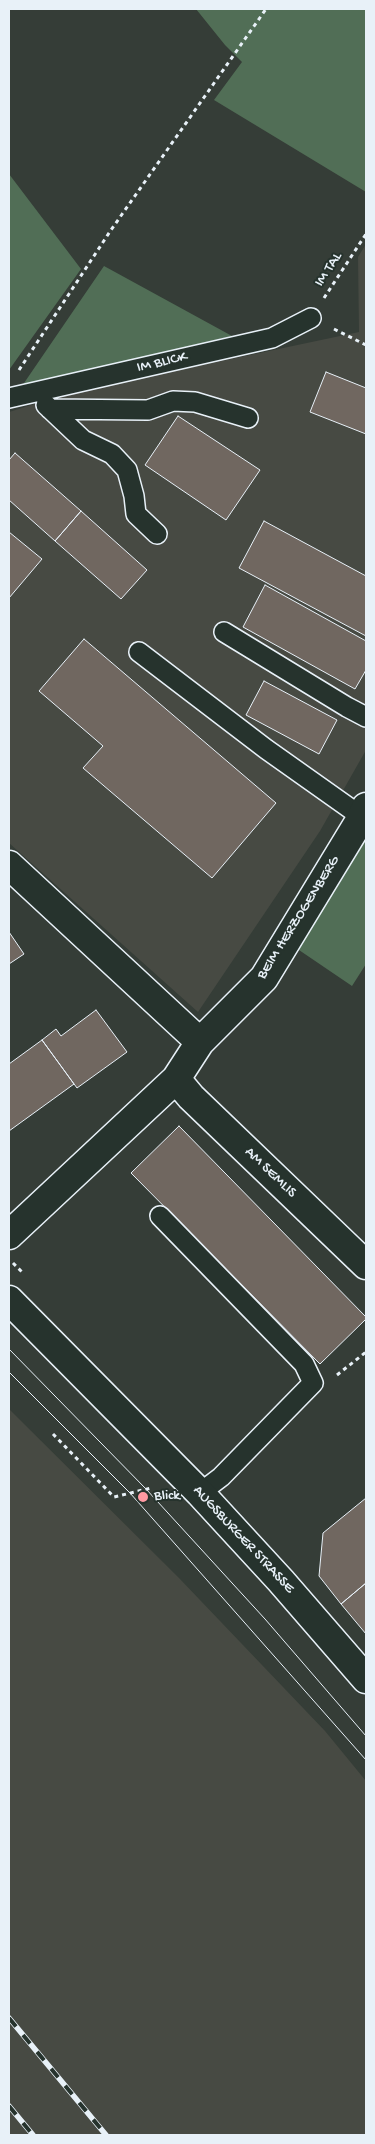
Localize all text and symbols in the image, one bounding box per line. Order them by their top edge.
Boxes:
street label: IM TAL [311,249,347,291]
street label: IM BLICK [135,349,189,377]
street label: BEIM HERZOGENBERG [254,853,344,983]
street label: AM SEMLIS [240,1144,300,1202]
street label: AUGSBURGER STRASSE [188,1482,298,1598]
place label: Blick [154,1488,180,1506]
marker: Blick [136,1490,150,1504]

